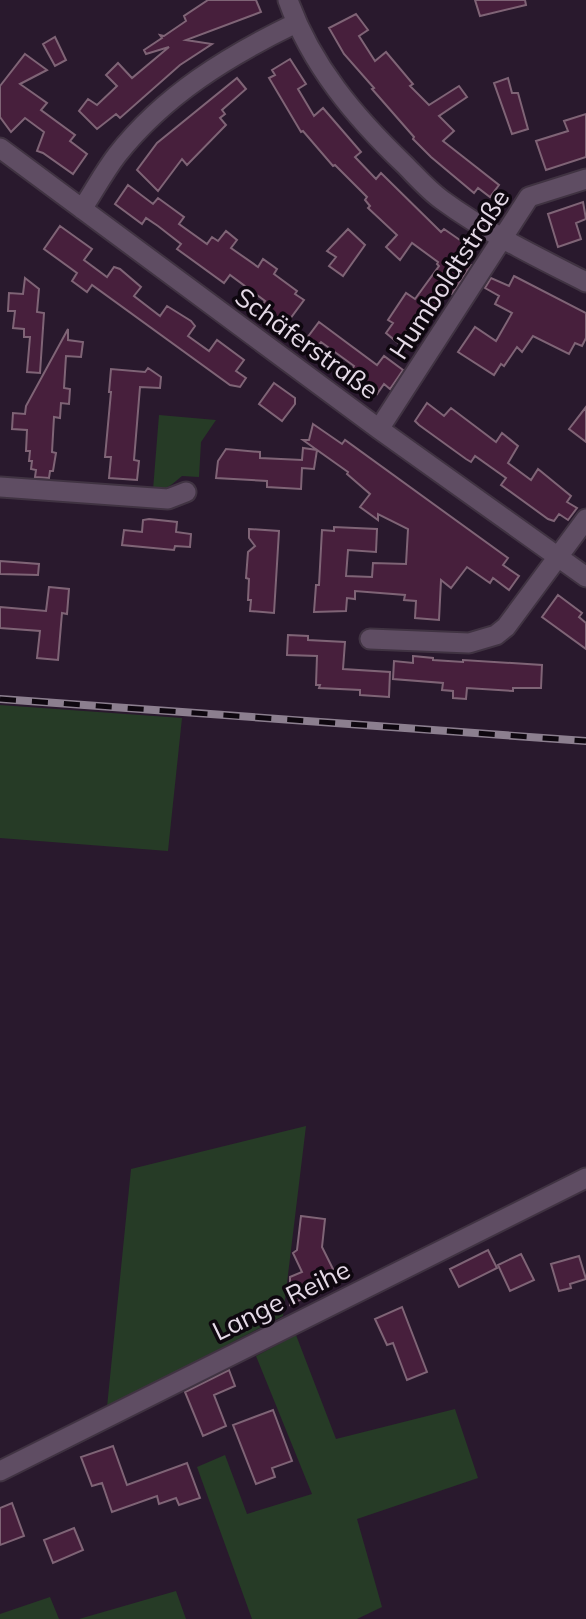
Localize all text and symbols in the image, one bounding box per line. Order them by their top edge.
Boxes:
street label: Humboldtstraße [382,183,516,365]
street label: Schäferstraße [229,280,385,406]
street label: Lange Reihe [207,1253,355,1347]

